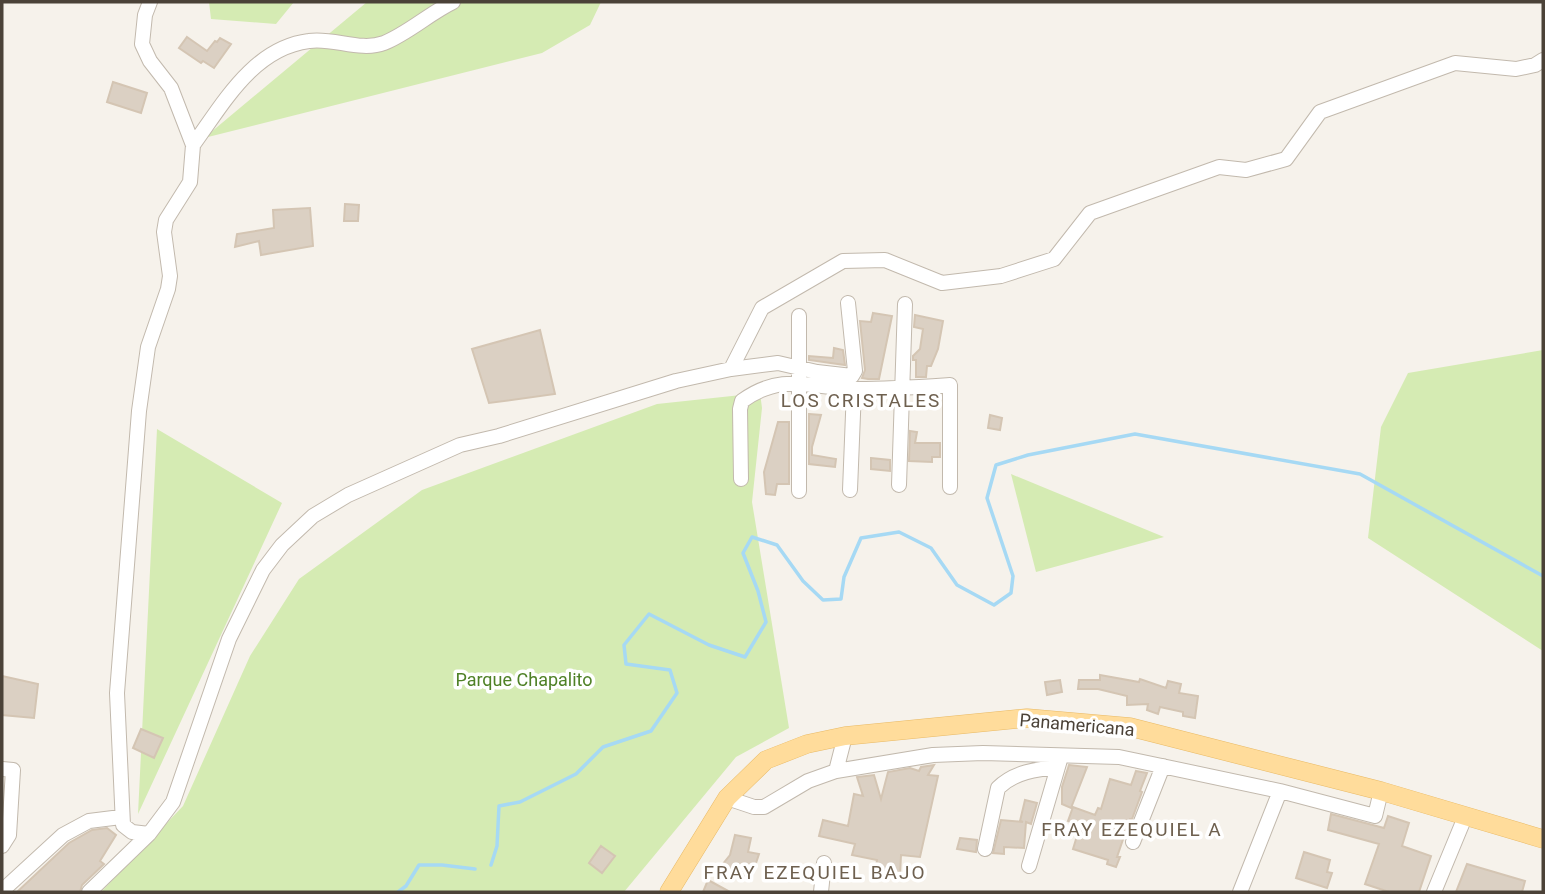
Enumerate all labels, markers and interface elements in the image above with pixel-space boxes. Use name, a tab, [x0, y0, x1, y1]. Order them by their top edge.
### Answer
district label: LOS CRISTALES	[781, 389, 941, 412]
park label: Parque Chapalito	[455, 669, 593, 690]
street label: Panamericana	[1019, 709, 1136, 740]
district label: FRAY EZEQUIEL A	[1041, 818, 1223, 841]
district label: FRAY EZEQUIEL BAJO	[704, 861, 926, 884]

